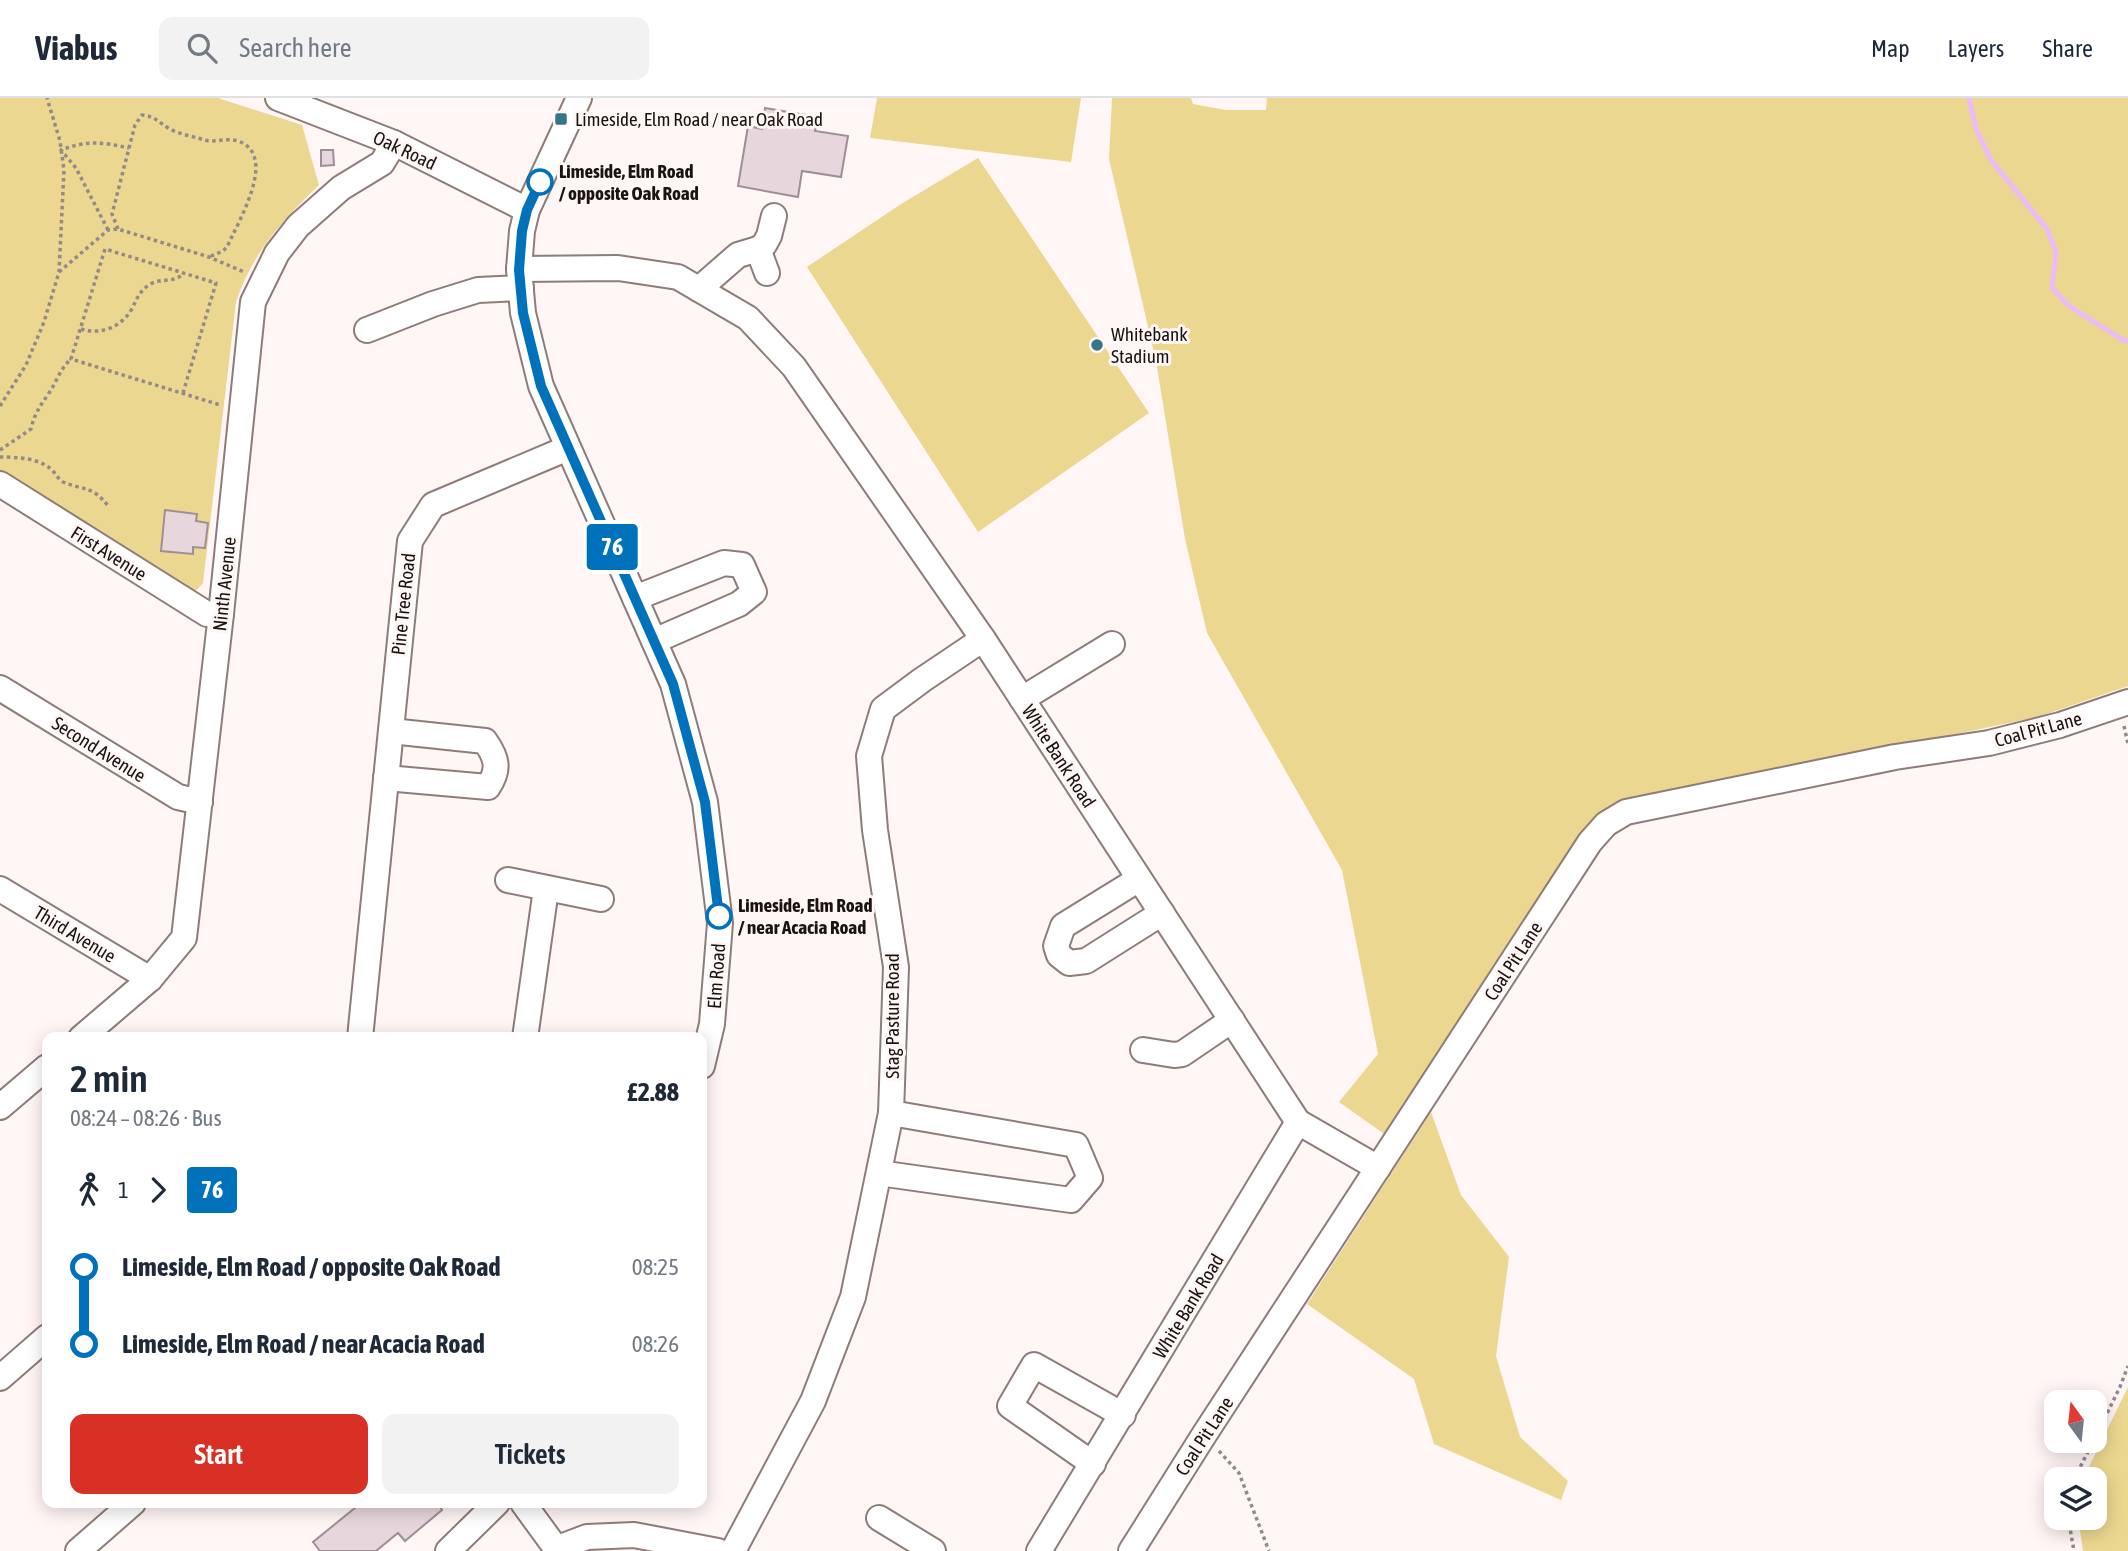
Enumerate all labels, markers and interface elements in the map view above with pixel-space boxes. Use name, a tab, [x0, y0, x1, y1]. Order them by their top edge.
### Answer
search box	[159, 17, 649, 80]
text: Viabus	[35, 29, 117, 67]
icon: search	[183, 29, 221, 67]
text: Search here	[239, 33, 352, 63]
text: Map	[1871, 35, 1910, 62]
text: Layers	[1948, 35, 2004, 62]
text: Share	[2042, 35, 2093, 62]
place label: Limeside, Elm Road / near Oak Road	[575, 108, 823, 130]
marker: Limeside, Elm Road / near Oak Road	[553, 111, 569, 127]
street label: Oak Road	[370, 126, 440, 174]
place label: Limeside, Elm Road / opposite Oak Road	[559, 160, 699, 204]
marker: Limeside, Elm Road / opposite Oak Road	[527, 169, 553, 195]
place label: Whitebank Stadium	[1111, 323, 1188, 367]
marker: Whitebank Stadium	[1089, 337, 1105, 353]
street label: First Avenue	[67, 521, 151, 585]
line badge: 76	[580, 524, 644, 570]
text: 76	[601, 533, 623, 560]
street label: Ninth Avenue	[208, 536, 240, 632]
street label: Pine Tree Road	[387, 552, 419, 656]
street label: White Bank Road	[1018, 700, 1100, 812]
street label: Coal Pit Lane	[1992, 707, 2084, 751]
street label: Second Avenue	[48, 712, 150, 786]
place label: Limeside, Elm Road / near Acacia Road	[738, 894, 872, 938]
street label: Third Avenue	[30, 901, 120, 967]
marker: Limeside, Elm Road / near Acacia Road	[706, 903, 732, 929]
street label: Coal Pit Lane	[1479, 918, 1547, 1004]
street label: Elm Road	[703, 942, 729, 1010]
street label: Stag Pasture Road	[881, 953, 903, 1079]
text: 2 min	[70, 1057, 148, 1100]
text: £2.88	[627, 1077, 679, 1107]
text: 08:24 – 08:26 · Bus	[70, 1105, 222, 1131]
icon: walk	[70, 1171, 108, 1209]
icon: forward	[139, 1171, 177, 1209]
text: 76	[201, 1176, 223, 1203]
text: 1	[118, 1177, 129, 1203]
street label: White Bank Road	[1148, 1250, 1228, 1362]
text: Limeside, Elm Road / opposite Oak Road	[122, 1252, 501, 1282]
text: 08:25	[632, 1254, 679, 1280]
text: Limeside, Elm Road / near Acacia Road	[122, 1329, 485, 1359]
text: 08:26	[632, 1331, 679, 1357]
north arrow	[2044, 1390, 2107, 1452]
map controls	[2044, 1390, 2107, 1530]
street label: Coal Pit Lane	[1170, 1393, 1238, 1479]
button: Start	[70, 1414, 368, 1494]
button: Tickets	[382, 1414, 679, 1494]
button: layers	[2044, 1467, 2107, 1530]

